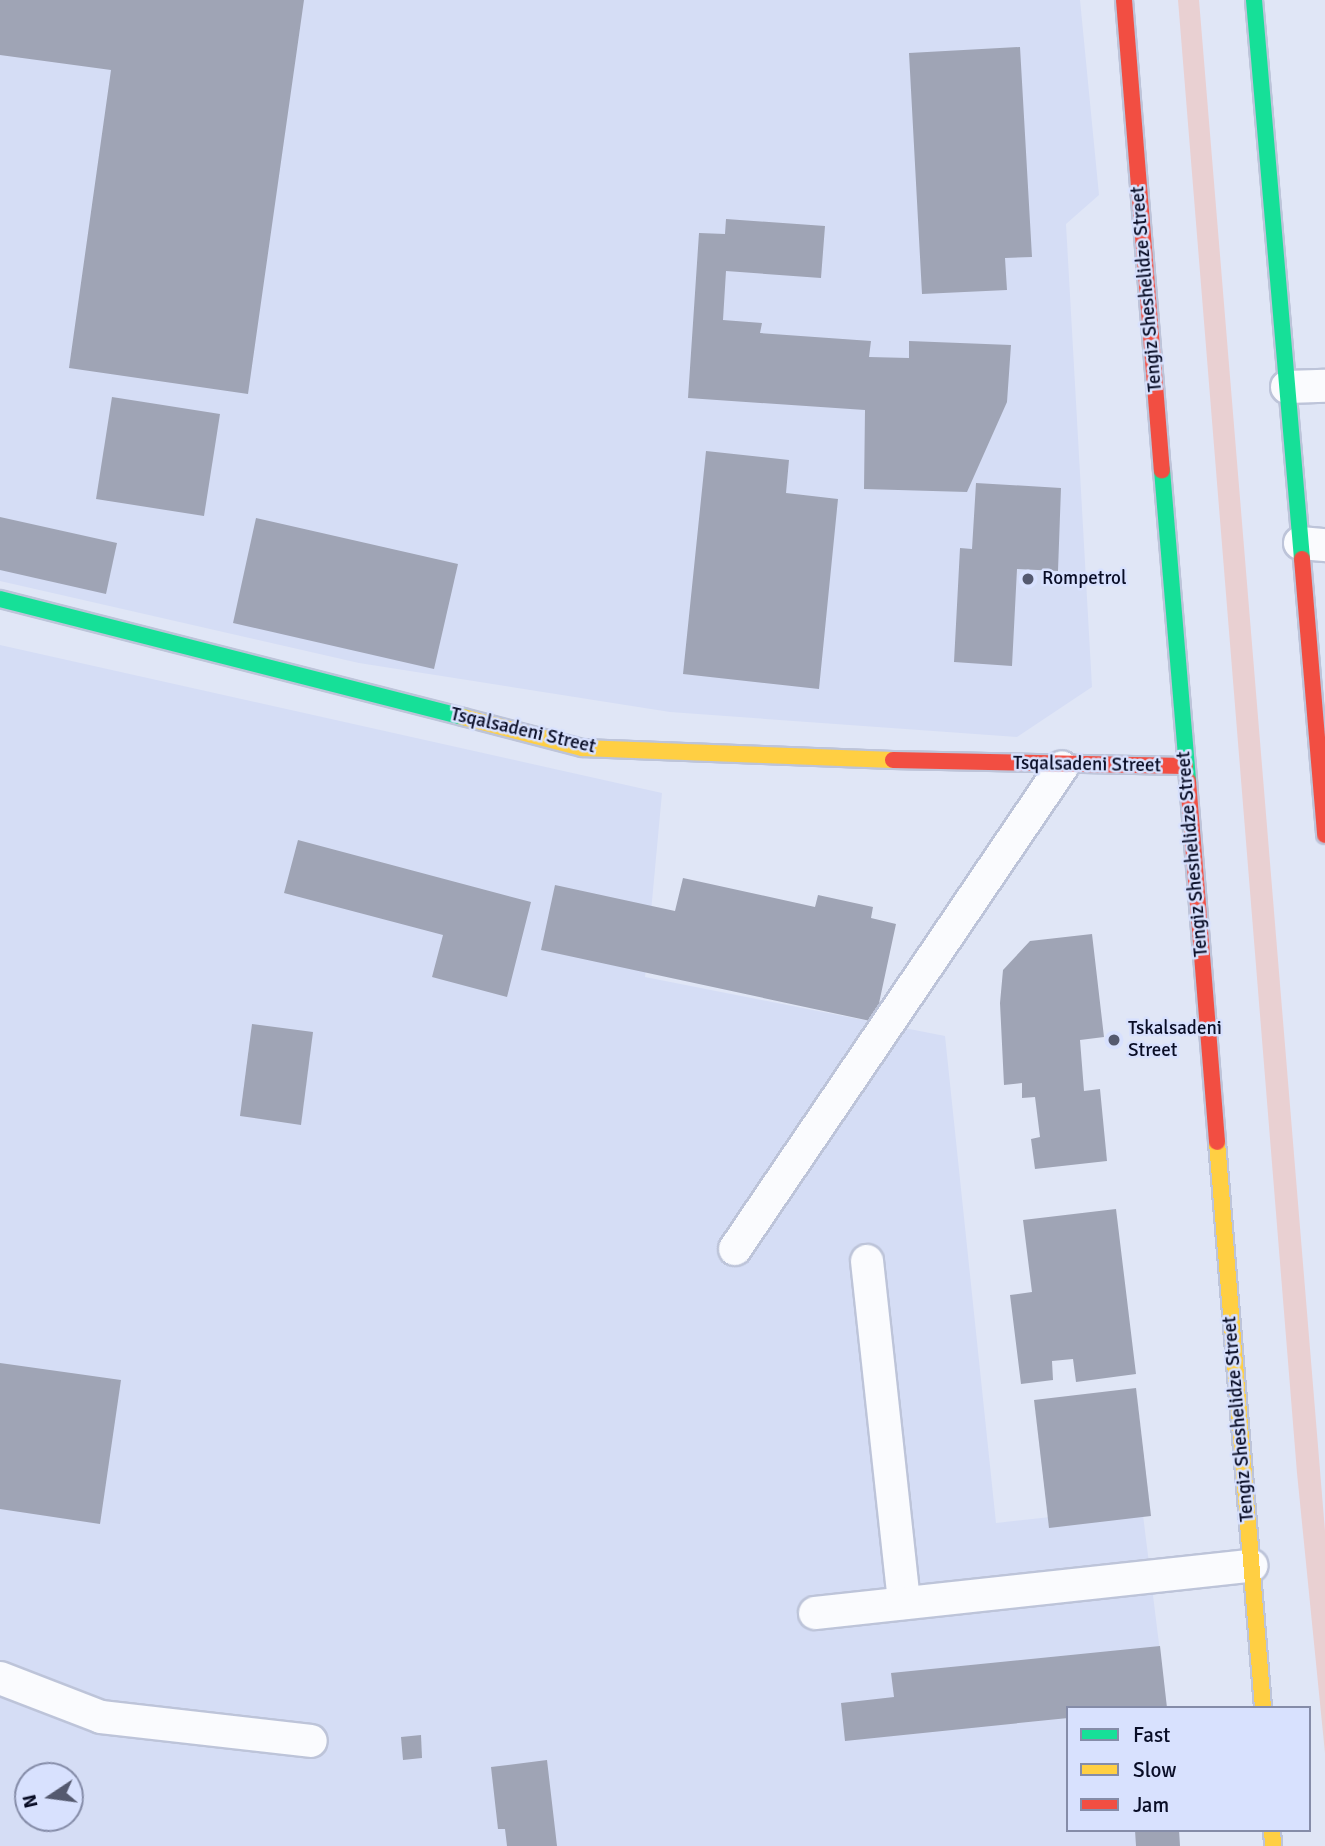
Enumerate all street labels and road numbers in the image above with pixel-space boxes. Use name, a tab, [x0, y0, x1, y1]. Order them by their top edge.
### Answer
street label: Tengiz Sheshelidze Street	[1127, 185, 1167, 393]
street label: Tsqalsadeni Street	[448, 703, 598, 759]
street label: Tengiz Sheshelidze Street	[1173, 750, 1213, 958]
street label: Tsqalsadeni Street	[1013, 752, 1161, 778]
street label: Tengiz Sheshelidze Street	[1219, 1315, 1259, 1523]

